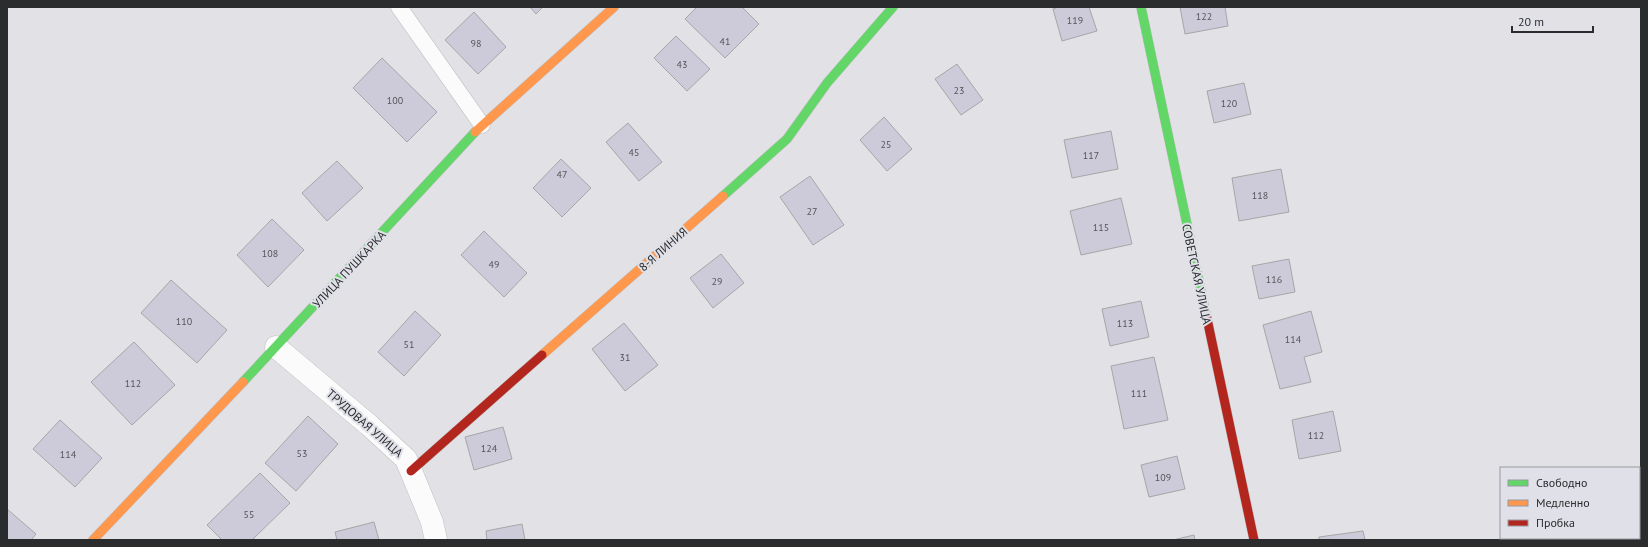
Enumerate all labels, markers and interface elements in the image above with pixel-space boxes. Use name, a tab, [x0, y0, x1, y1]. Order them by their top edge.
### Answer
scale bar	[1512, 8, 1593, 34]
house number: 122	[1196, 10, 1212, 23]
house number: 119	[1067, 14, 1083, 27]
text: 20 m	[1518, 14, 1544, 29]
house number: 41	[720, 35, 730, 48]
house number: 98	[471, 37, 481, 50]
house number: 43	[677, 58, 687, 71]
house number: 23	[954, 84, 964, 97]
house number: 100	[387, 94, 404, 107]
house number: 120	[1221, 97, 1238, 110]
house number: 25	[881, 138, 891, 151]
house number: 45	[629, 146, 639, 159]
house number: 117	[1083, 149, 1099, 162]
house number: 47	[557, 168, 567, 181]
house number: 118	[1252, 189, 1268, 202]
house number: 27	[807, 205, 817, 218]
house number: 115	[1093, 221, 1109, 234]
street label: СОВЕТСКАЯ УЛИЦА	[1179, 222, 1215, 326]
street label: 8-Я ЛИНИЯ	[636, 224, 690, 274]
street label: УЛИЦА ПУШКАРКА	[309, 227, 389, 311]
house number: 108	[262, 247, 278, 260]
house number: 49	[489, 258, 499, 271]
house number: 116	[1266, 273, 1282, 286]
house number: 29	[712, 275, 722, 288]
house number: 110	[176, 315, 193, 328]
house number: 113	[1117, 317, 1133, 330]
house number: 114	[1285, 333, 1302, 346]
house number: 51	[404, 338, 414, 351]
house number: 31	[620, 351, 630, 364]
house number: 112	[125, 377, 141, 390]
street label: ТРУДОВАЯ УЛИЦА	[324, 386, 406, 460]
house number: 111	[1131, 387, 1147, 400]
house number: 112	[1308, 429, 1324, 442]
house number: 124	[481, 442, 498, 455]
house number: 53	[297, 447, 307, 460]
house number: 114	[60, 448, 77, 461]
legend	[1500, 467, 1640, 539]
house number: 109	[1155, 471, 1171, 484]
text: Свободно	[1536, 475, 1587, 490]
text: Медленно	[1536, 495, 1590, 510]
house number: 55	[244, 508, 254, 521]
text: Пробка	[1536, 515, 1575, 530]

